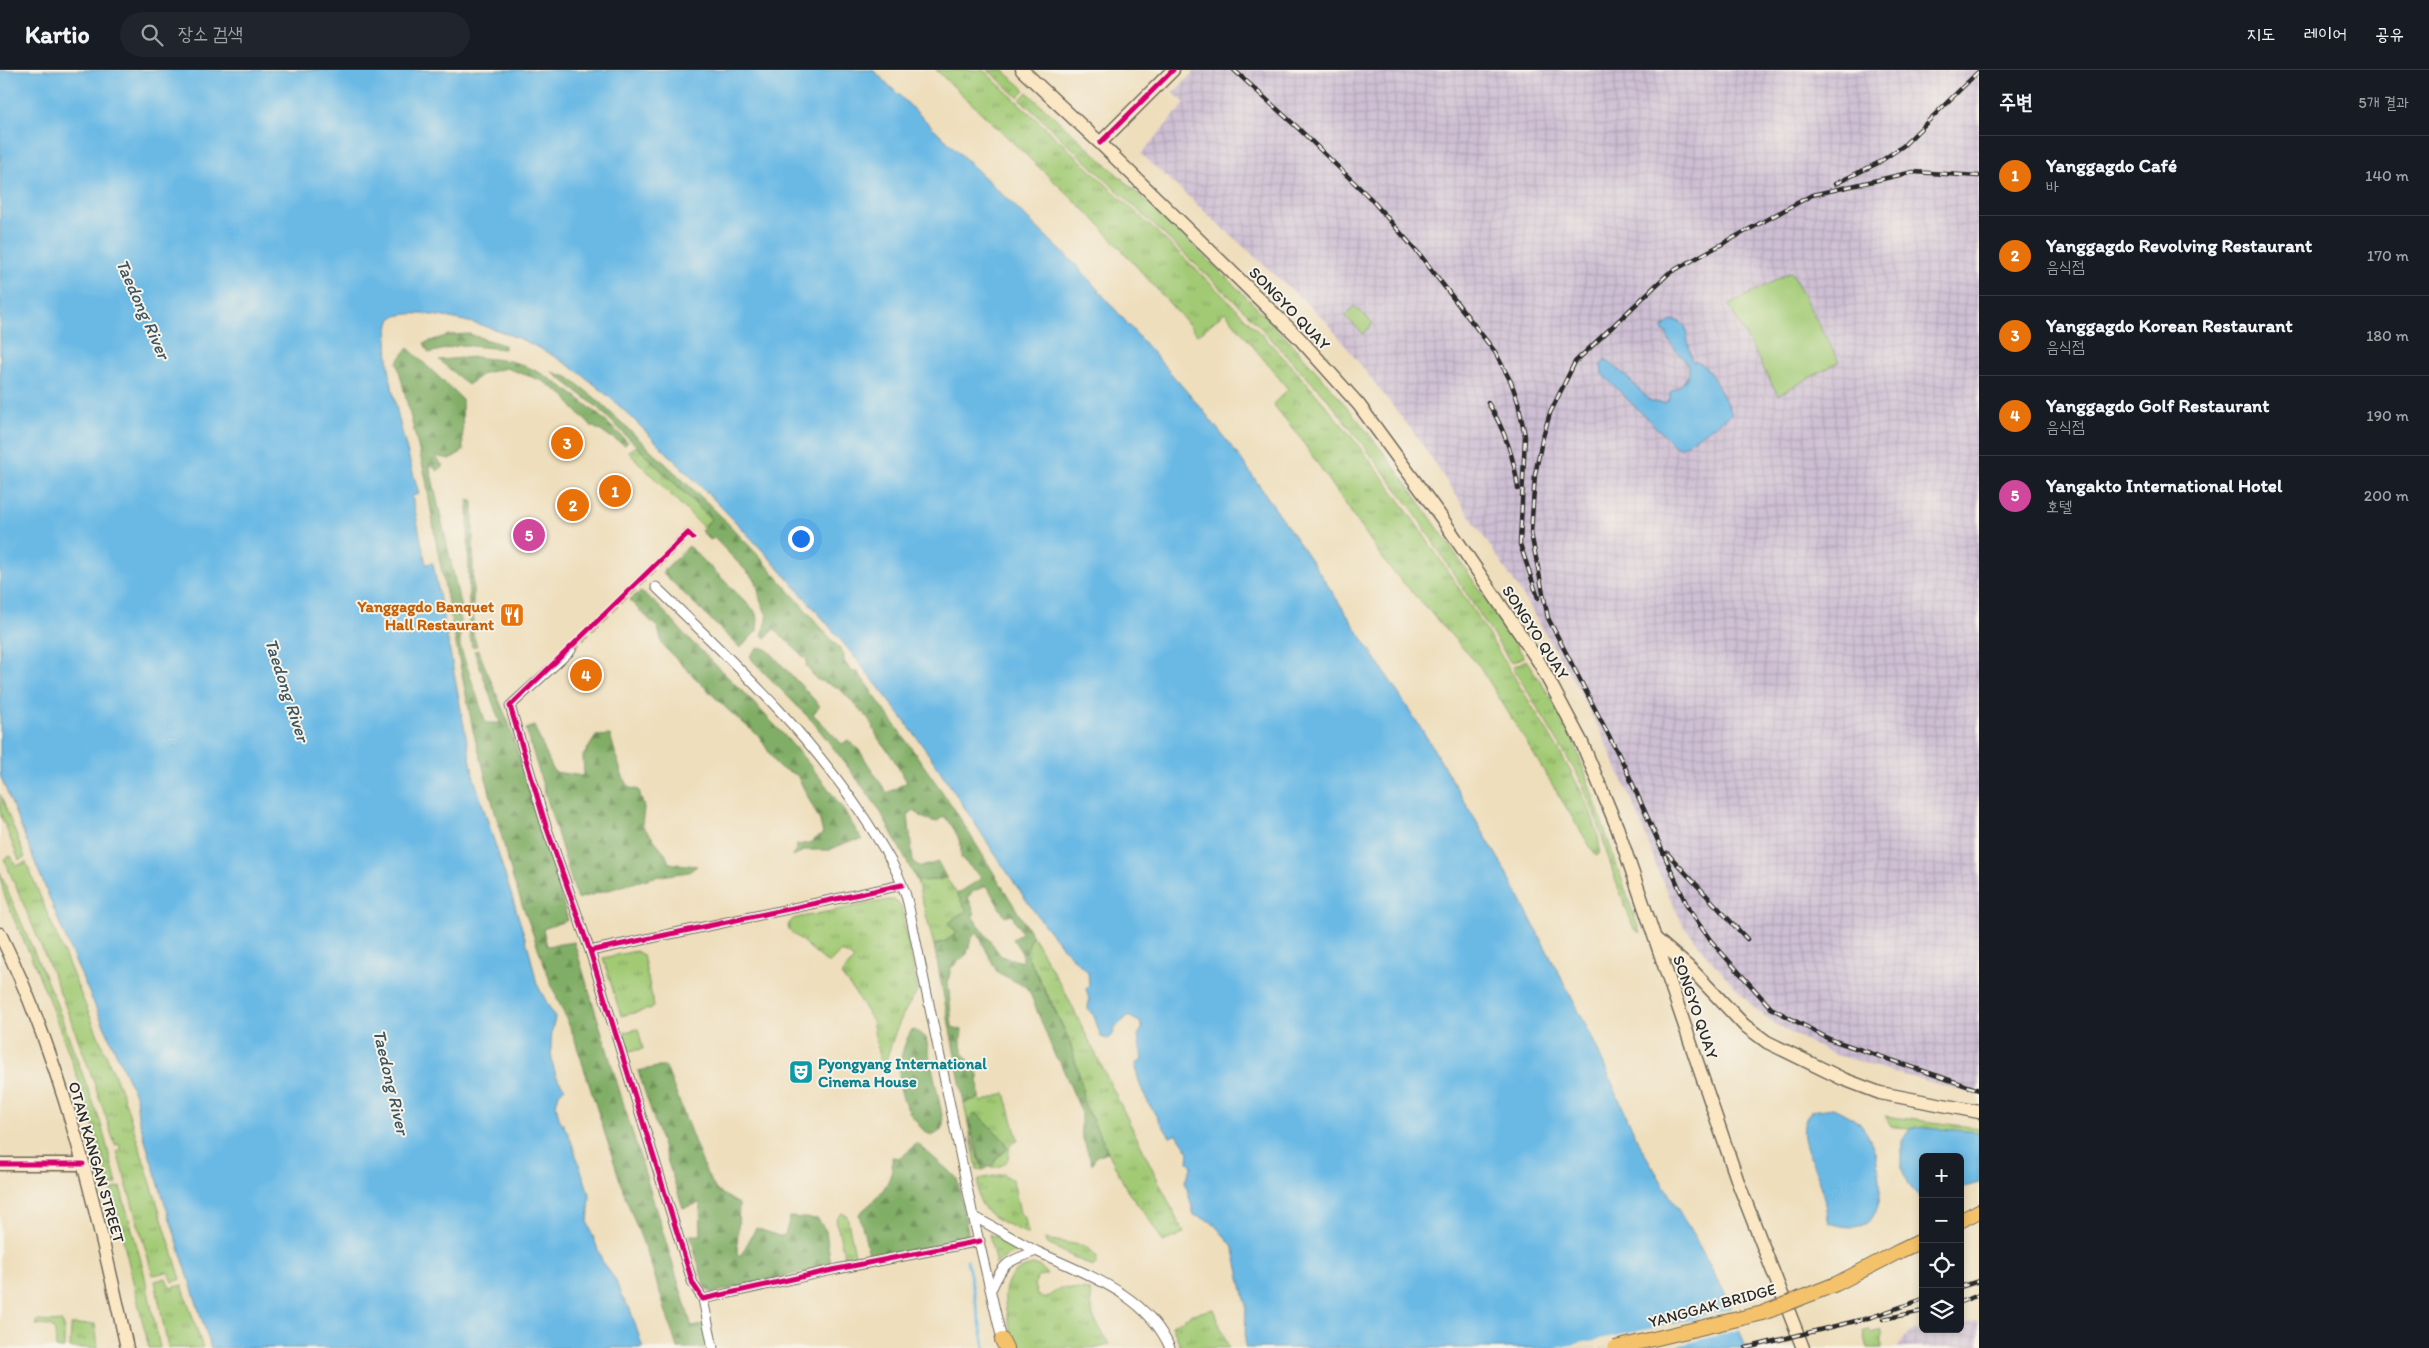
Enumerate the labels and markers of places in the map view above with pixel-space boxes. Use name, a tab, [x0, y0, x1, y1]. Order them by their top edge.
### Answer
pin: 3	[551, 424, 583, 462]
pin: 1	[599, 472, 631, 510]
pin: 2	[557, 486, 589, 524]
pin: 5	[513, 516, 545, 554]
place label: Yanggagdo Banquet Hall Restaurant	[357, 597, 494, 634]
restaurant icon: Yanggagdo Banquet Hall Restaurant	[499, 602, 525, 628]
pin: 4	[570, 656, 602, 694]
place label: Pyongyang International Cinema House	[818, 1054, 987, 1091]
theatre icon: Pyongyang International Cinema House	[788, 1059, 814, 1085]

